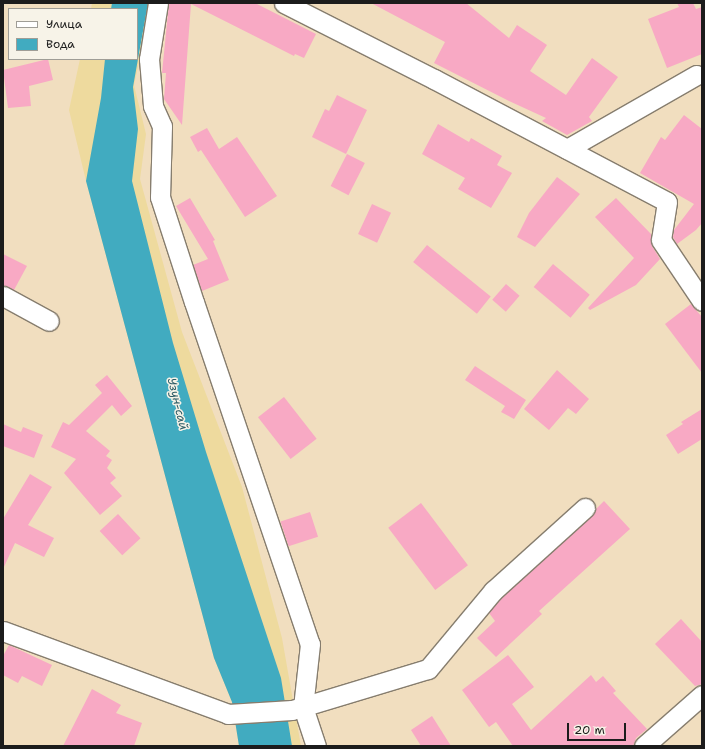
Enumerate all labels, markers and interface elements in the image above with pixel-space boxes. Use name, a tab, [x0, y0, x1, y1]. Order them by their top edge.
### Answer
legend	[8, 8, 138, 60]
text: Улица	[46, 16, 82, 32]
text: Вода	[46, 36, 75, 52]
water label: Узун-сай	[164, 376, 190, 432]
scale bar	[569, 715, 628, 741]
text: 20 m	[574, 722, 605, 738]

